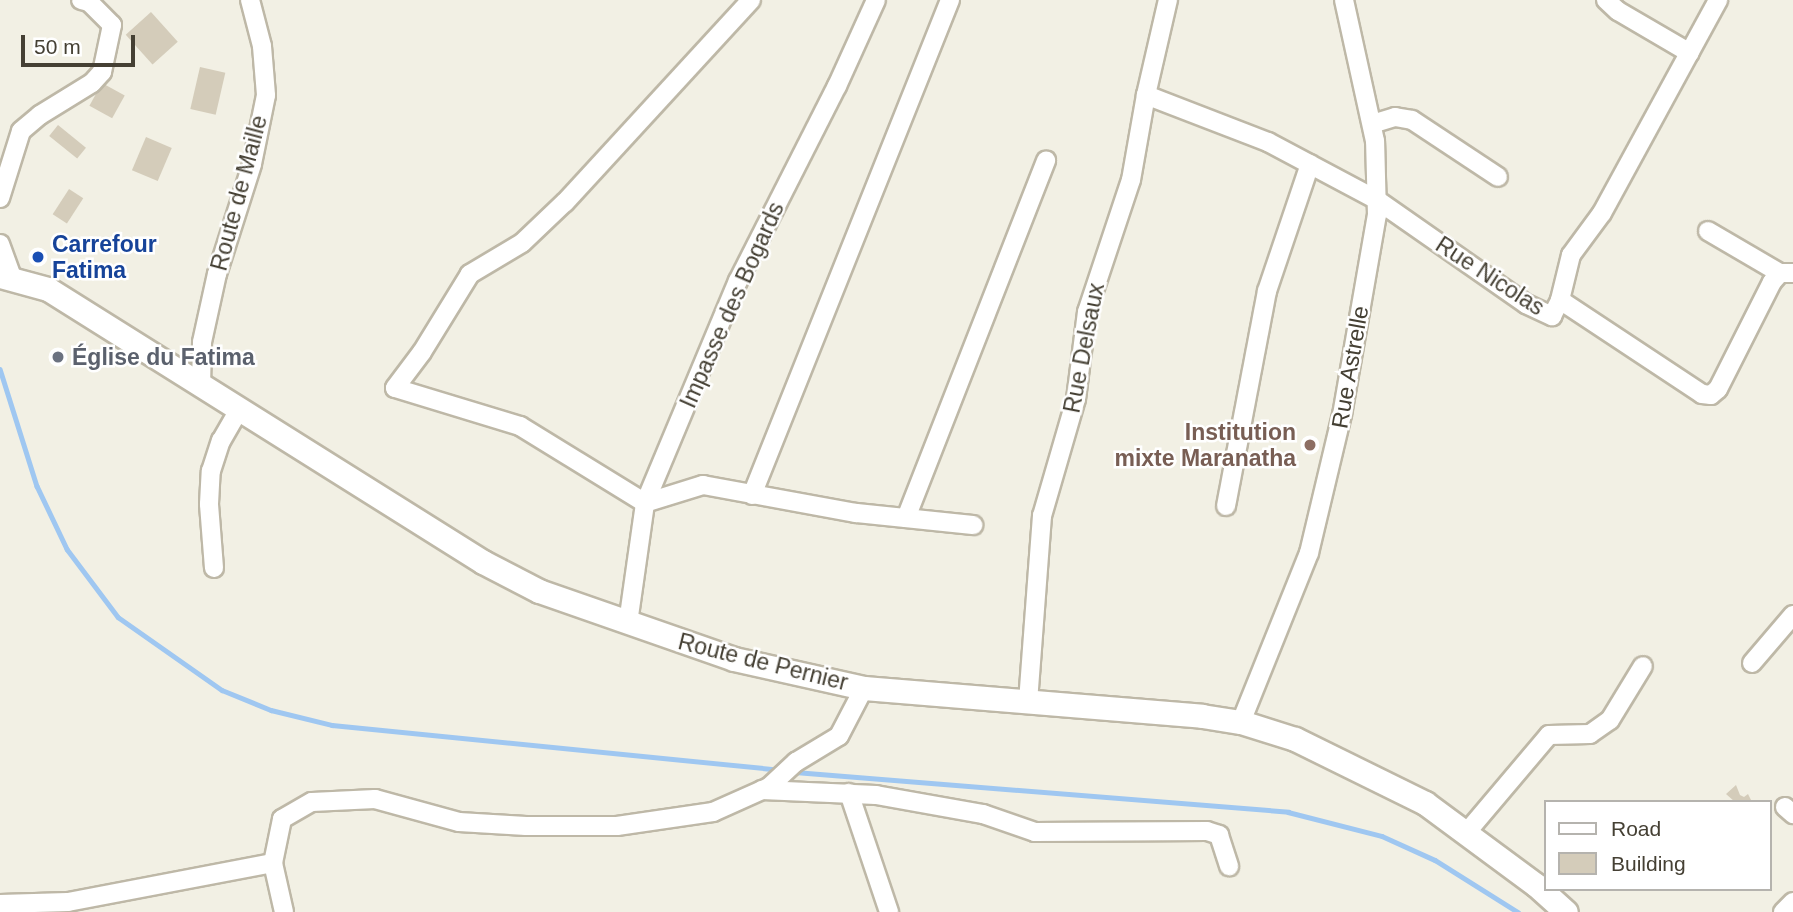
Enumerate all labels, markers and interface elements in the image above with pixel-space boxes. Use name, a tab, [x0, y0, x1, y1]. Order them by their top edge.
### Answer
scale bar	[24, 21, 138, 65]
text: 50 m	[34, 35, 81, 58]
street label: Route de Maille	[205, 112, 273, 274]
street label: Impasse des Bogards	[674, 198, 790, 412]
place label: Carrefour Fatima	[52, 230, 157, 284]
street label: Rue Nicolas	[1430, 231, 1550, 321]
marker: Carrefour Fatima	[30, 249, 46, 265]
street label: Rue Delsaux	[1058, 281, 1110, 415]
street label: Rue Astrelle	[1326, 303, 1374, 431]
place label: Église du Fatima	[72, 343, 255, 371]
marker: Église du Fatima	[50, 349, 66, 365]
place label: Institution mixte Maranatha	[1114, 418, 1296, 472]
marker: Institution mixte Maranatha	[1302, 437, 1318, 453]
street label: Route de Pernier	[675, 628, 851, 696]
legend	[1545, 800, 1772, 891]
text: Road	[1611, 817, 1661, 840]
text: Building	[1611, 852, 1686, 875]

